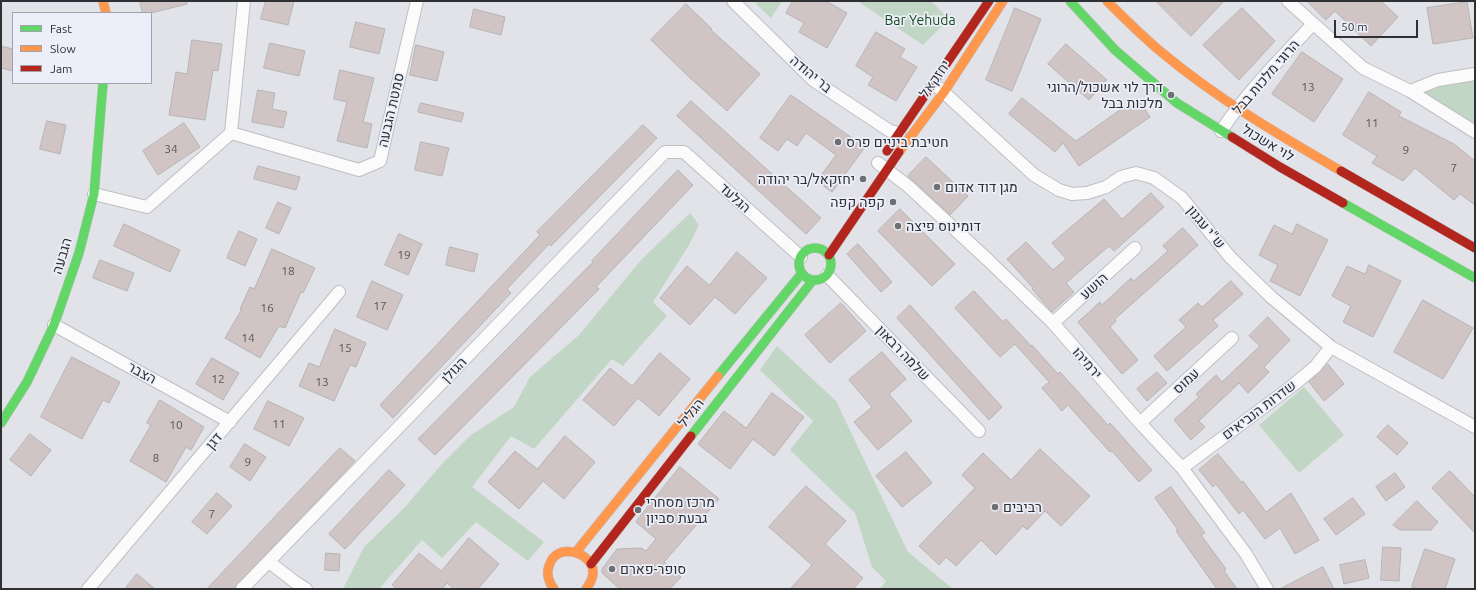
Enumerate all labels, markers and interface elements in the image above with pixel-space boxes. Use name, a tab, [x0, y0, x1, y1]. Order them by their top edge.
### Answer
legend	[12, 12, 152, 84]
park label: Bar Yehuda	[884, 12, 956, 28]
scale bar	[1336, 12, 1420, 38]
text: 50 m	[1341, 20, 1368, 33]
text: Fast	[50, 22, 72, 35]
street label: הרוגי מלכות בבל	[1229, 36, 1303, 118]
text: Slow	[50, 42, 76, 55]
street label: בר יהודה	[787, 52, 835, 96]
street label: יחזקאל	[916, 57, 954, 101]
text: Jam	[50, 62, 72, 75]
street label: סמטת הגבעה	[374, 71, 408, 149]
place label: דרך לוי אשכול/הרוגי מלכות בבל	[1047, 79, 1163, 112]
house number: 13	[1301, 80, 1315, 94]
marker: דרך לוי אשכול/הרוגי מלכות בבל	[1166, 90, 1176, 100]
house number: 11	[1365, 116, 1379, 130]
street label: לוי אשכול	[1239, 121, 1297, 165]
place label: חטיבת ביניים פרס	[846, 134, 948, 150]
marker: חטיבת ביניים פרס	[833, 137, 843, 147]
house number: 34	[164, 142, 178, 156]
house number: 9	[1403, 143, 1409, 157]
house number: 7	[1451, 161, 1457, 175]
place label: יחזקאל/בר יהודה	[758, 171, 855, 187]
marker: יחזקאל/בר יהודה	[858, 174, 868, 184]
place label: מגן דוד אדום	[945, 179, 1018, 195]
street label: הגלעד	[716, 180, 754, 216]
marker: מגן דוד אדום	[932, 182, 942, 192]
place label: קפה קפה	[830, 194, 885, 210]
marker: קפה קפה	[888, 197, 898, 207]
street label: ש"י עגנון	[1183, 202, 1229, 252]
place label: דומינוס פיצה	[906, 218, 981, 234]
marker: דומינוס פיצה	[893, 221, 903, 231]
street label: הגבעה	[49, 236, 75, 276]
house number: 19	[397, 248, 411, 262]
house number: 18	[281, 264, 295, 278]
street label: הושע	[1077, 269, 1111, 303]
house number: 17	[373, 299, 387, 313]
house number: 16	[260, 301, 274, 315]
street label: שלמה רבאון	[873, 322, 933, 384]
house number: 14	[241, 331, 255, 345]
house number: 15	[338, 341, 352, 355]
street label: ירמיהו	[1069, 344, 1105, 382]
street label: הגולן	[438, 354, 470, 386]
street label: הצבר	[125, 358, 159, 388]
street label: עמוס	[1169, 365, 1203, 397]
house number: 12	[211, 372, 225, 386]
house number: 13	[315, 375, 329, 389]
street label: שדרות הנביאים	[1219, 377, 1299, 443]
street label: הגליל	[674, 395, 708, 431]
house number: 11	[272, 417, 286, 431]
house number: 10	[169, 418, 183, 432]
street label: דגן	[202, 429, 226, 453]
house number: 8	[153, 451, 159, 465]
house number: 9	[245, 455, 251, 469]
place label: מרכז מסחרי גבעת סביון	[646, 494, 715, 526]
place label: רביבים	[1003, 499, 1042, 515]
marker: רביבים	[990, 502, 1000, 512]
marker: מרכז מסחרי גבעת סביון	[633, 505, 643, 515]
house number: 7	[209, 507, 215, 521]
place label: סופר-פארם	[620, 561, 686, 577]
marker: סופר-פארם	[607, 564, 617, 574]

